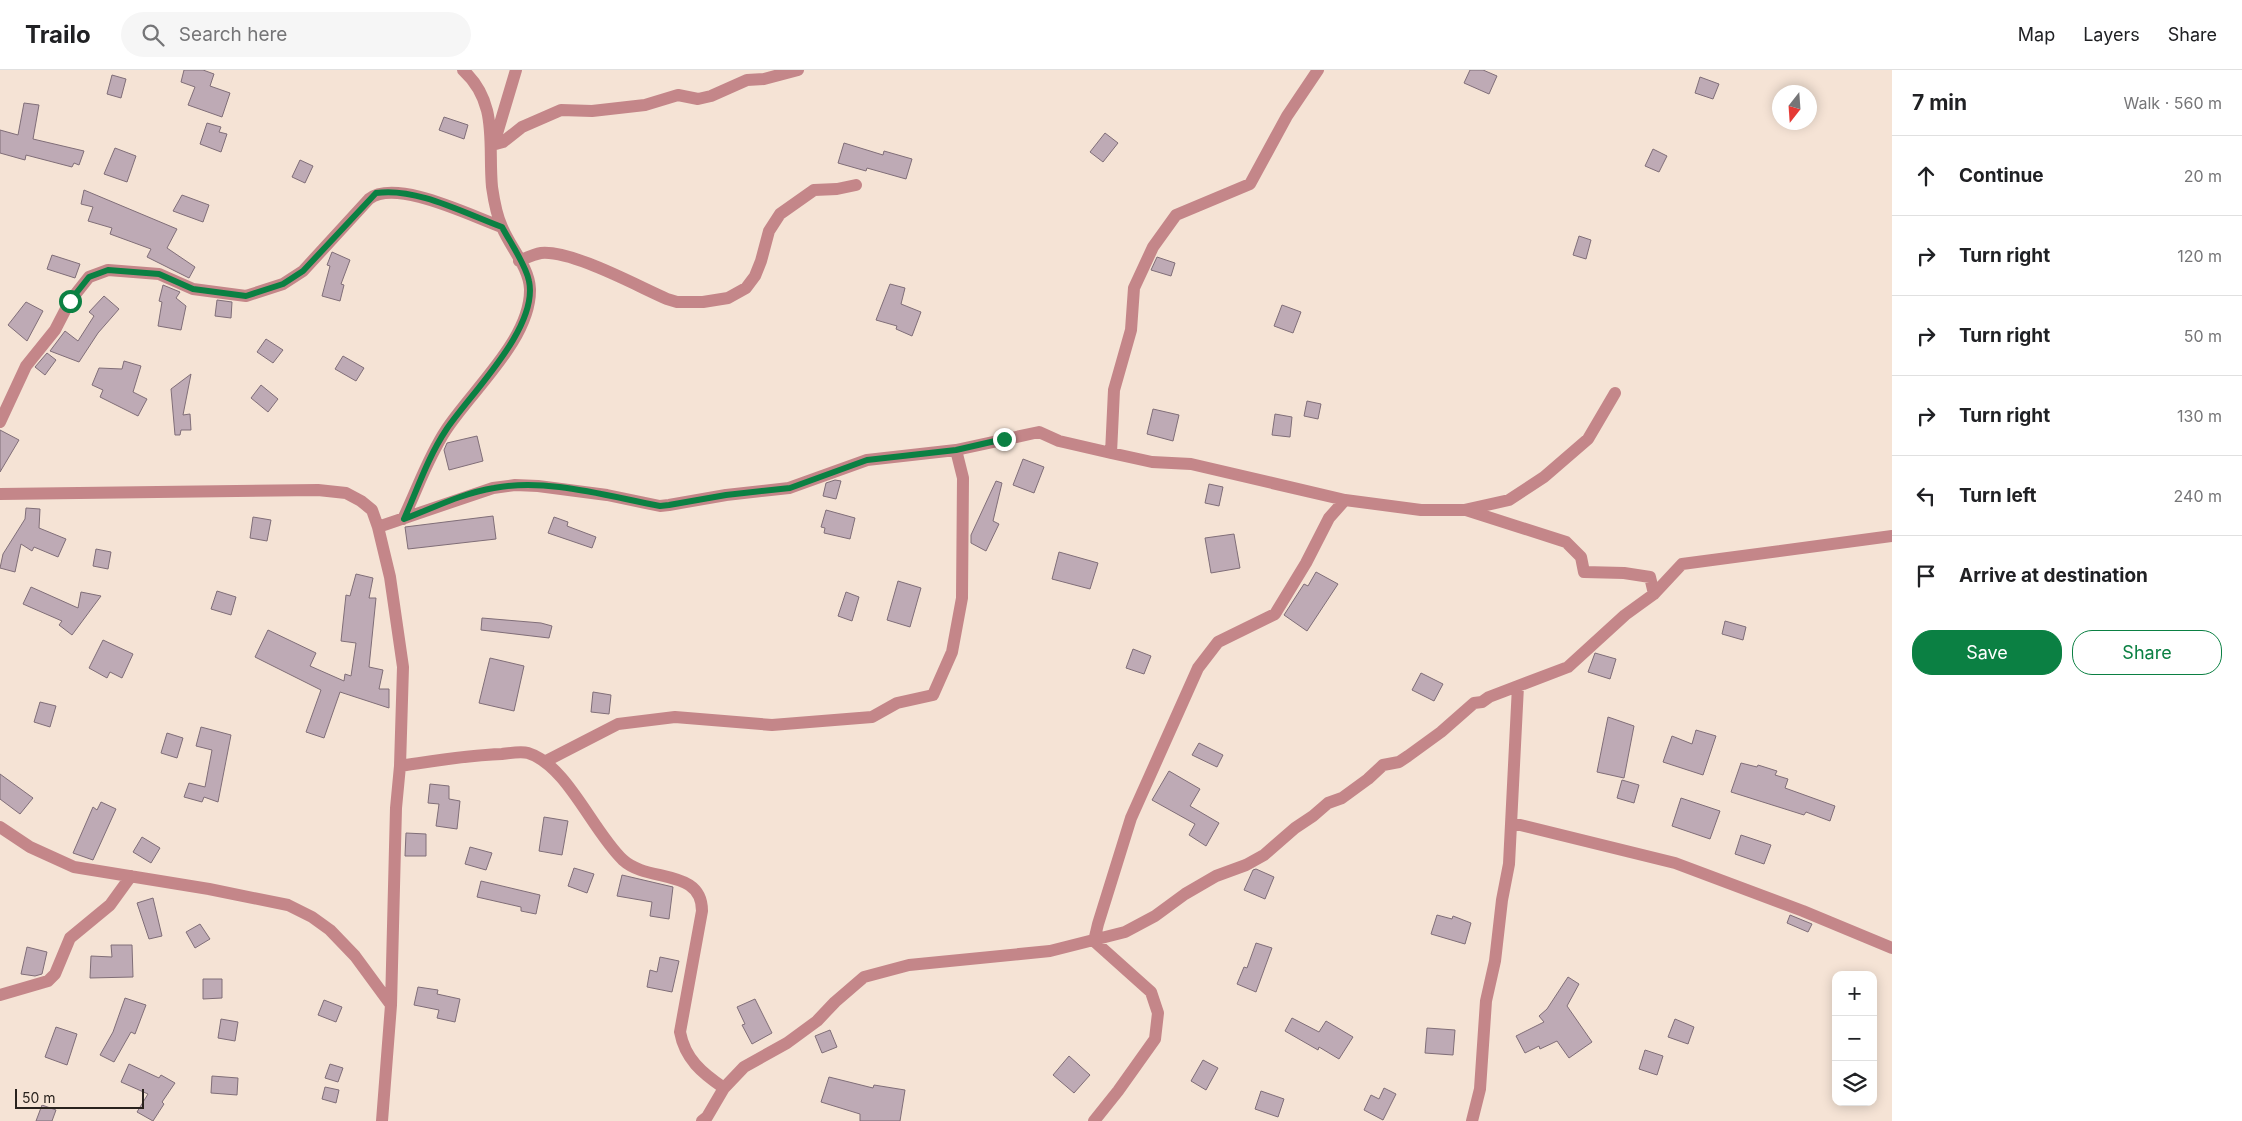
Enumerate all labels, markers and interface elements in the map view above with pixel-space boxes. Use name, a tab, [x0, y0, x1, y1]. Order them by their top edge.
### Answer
search box	[121, 12, 471, 57]
text: Trailo	[25, 20, 91, 49]
icon: search	[139, 21, 167, 49]
text: Search here	[179, 23, 287, 46]
text: Map	[2018, 24, 2055, 45]
text: Layers	[2083, 24, 2140, 45]
text: Share	[2168, 24, 2217, 45]
north arrow	[1772, 85, 1817, 130]
text: 7 min	[1912, 90, 1967, 115]
text: Walk · 560 m	[2124, 93, 2222, 113]
icon: ahead	[1912, 162, 1940, 190]
text: Continue	[1959, 164, 2044, 187]
text: 20 m	[2184, 166, 2222, 186]
icon: right	[1912, 242, 1940, 270]
text: Turn right	[1959, 244, 2050, 267]
text: 120 m	[2177, 246, 2222, 266]
route start	[59, 290, 82, 313]
icon: right	[1912, 322, 1940, 350]
text: Turn right	[1959, 324, 2050, 347]
text: 50 m	[2184, 326, 2222, 346]
icon: right	[1912, 402, 1940, 430]
text: Turn right	[1959, 404, 2050, 427]
text: 130 m	[2177, 406, 2222, 426]
route end	[993, 428, 1016, 451]
icon: left	[1912, 482, 1940, 510]
text: Turn left	[1959, 484, 2037, 507]
text: 240 m	[2174, 486, 2222, 506]
icon: arrive	[1912, 562, 1940, 590]
text: Arrive at destination	[1959, 564, 2148, 587]
button: Save	[1912, 630, 2062, 675]
button: Share	[2072, 630, 2222, 675]
map controls	[1832, 971, 1877, 1106]
button: +	[1832, 971, 1877, 1016]
button: −	[1832, 1016, 1877, 1061]
button: layers	[1832, 1061, 1877, 1106]
scale bar	[15, 1086, 144, 1109]
text: 50 m	[22, 1089, 56, 1106]

